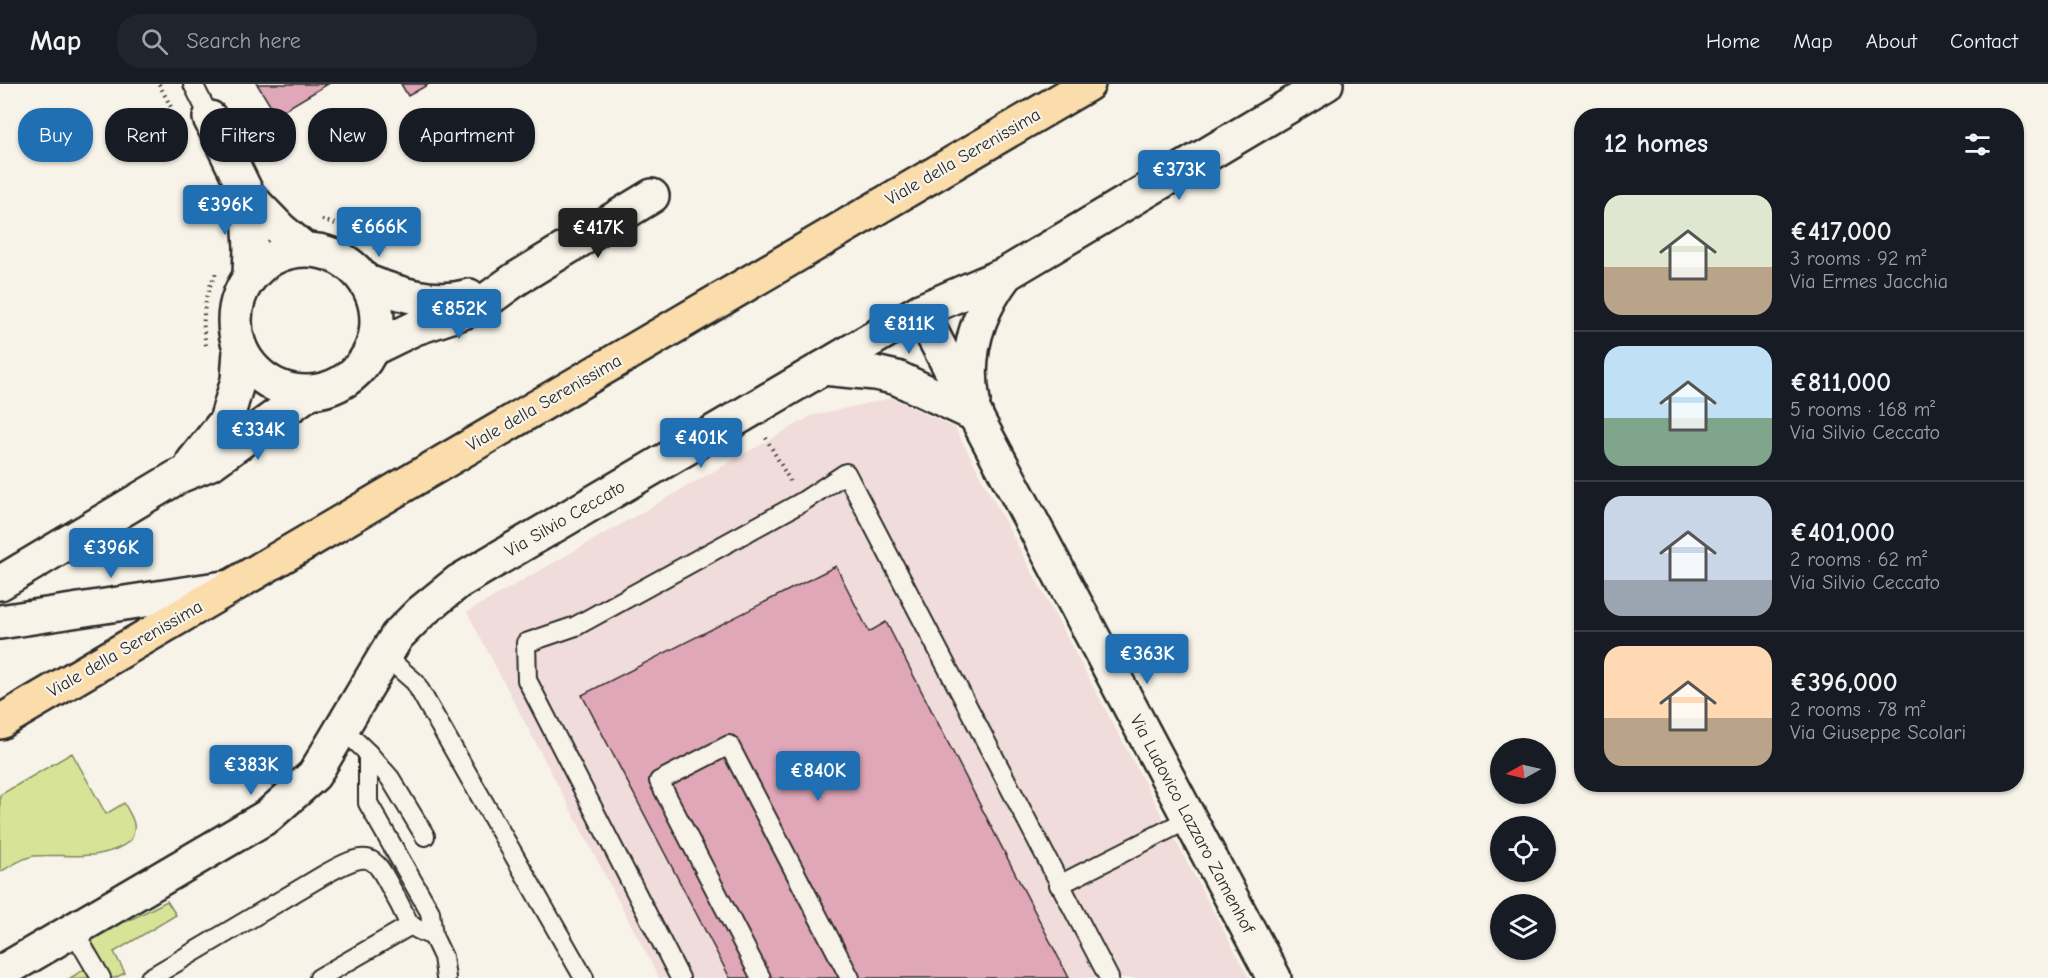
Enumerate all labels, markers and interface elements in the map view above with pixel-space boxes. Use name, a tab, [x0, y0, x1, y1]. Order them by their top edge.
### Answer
search box	[117, 14, 537, 68]
text: Map	[30, 25, 81, 57]
icon: search	[138, 25, 171, 58]
text: Search here	[186, 28, 301, 54]
text: Home	[1706, 29, 1760, 53]
text: Map	[1793, 29, 1833, 53]
text: About	[1866, 29, 1917, 53]
text: Contact	[1950, 29, 2018, 53]
street label: Viale della Serenissima	[882, 104, 1044, 210]
chip: Buy	[18, 108, 93, 162]
chip: Rent	[105, 108, 188, 162]
chip: Filters	[200, 108, 296, 162]
chip: New	[308, 108, 387, 162]
chip: Apartment	[399, 108, 535, 162]
icon: filters	[1961, 128, 1994, 161]
text: 12 homes	[1604, 129, 1708, 159]
pin: €373K	[1137, 150, 1221, 201]
text: €373K	[1152, 158, 1206, 181]
pin: €396K	[183, 185, 267, 236]
text: €396K	[197, 193, 253, 216]
pin: €666K	[337, 207, 421, 258]
pin: €417K	[556, 208, 640, 259]
text: €666K	[351, 215, 407, 238]
text: €417K	[572, 216, 624, 239]
text: €417,000	[1790, 217, 1892, 247]
icon: home	[1652, 219, 1724, 291]
text: 3 rooms · 92 m²	[1790, 247, 1927, 270]
text: Via Ermes Jacchia	[1790, 270, 1948, 293]
pin: €852K	[417, 289, 501, 340]
text: €852K	[431, 297, 487, 320]
pin: €811K	[867, 304, 951, 355]
text: €811K	[884, 312, 935, 335]
street label: Viale della Serenissima	[463, 350, 625, 456]
text: €811,000	[1790, 368, 1891, 398]
icon: home	[1652, 370, 1724, 442]
text: 5 rooms · 168 m²	[1790, 398, 1935, 421]
pin: €334K	[216, 410, 300, 461]
text: €334K	[231, 418, 285, 441]
pin: €401K	[659, 418, 743, 469]
text: Via Silvio Ceccato	[1790, 421, 1940, 444]
text: €401K	[674, 426, 728, 449]
street label: Via Silvio Ceccato	[501, 476, 629, 562]
text: €401,000	[1790, 518, 1895, 548]
icon: home	[1652, 520, 1724, 592]
pin: €396K	[69, 528, 153, 579]
text: €396K	[83, 536, 139, 559]
text: 2 rooms · 62 m²	[1790, 548, 1927, 571]
text: Via Silvio Ceccato	[1790, 571, 1940, 594]
street label: Viale della Serenissima	[44, 596, 206, 702]
pin: €363K	[1105, 634, 1189, 685]
text: €363K	[1119, 642, 1175, 665]
text: €396,000	[1790, 668, 1898, 698]
icon: home	[1652, 670, 1724, 742]
text: 2 rooms · 78 m²	[1790, 698, 1926, 721]
street label: Via Ludovico Lazzaro Zamenhof	[1125, 711, 1259, 938]
text: Via Giuseppe Scolari	[1790, 721, 1966, 744]
north arrow	[1490, 738, 1556, 804]
map controls	[1490, 738, 1556, 960]
pin: €383K	[209, 745, 293, 796]
pin: €840K	[776, 751, 860, 802]
text: €383K	[224, 753, 279, 776]
text: €840K	[790, 759, 846, 782]
button: locate	[1490, 816, 1556, 882]
button: layers	[1490, 894, 1556, 960]

